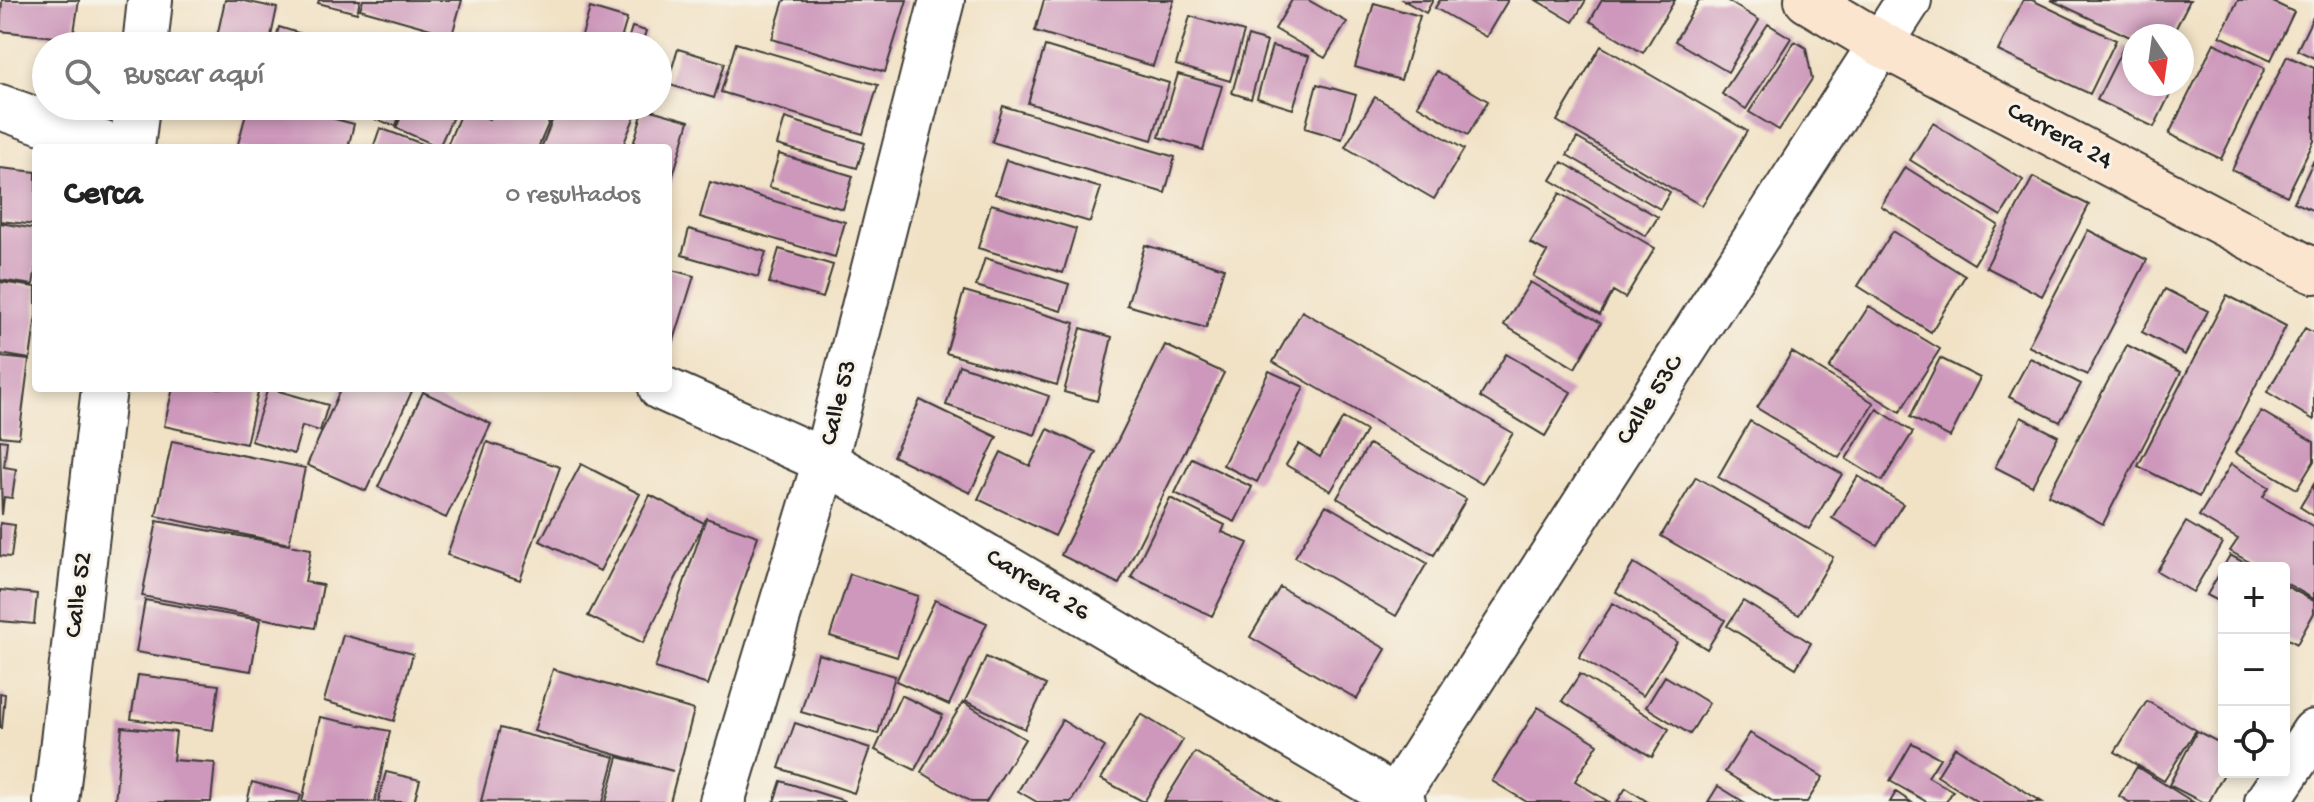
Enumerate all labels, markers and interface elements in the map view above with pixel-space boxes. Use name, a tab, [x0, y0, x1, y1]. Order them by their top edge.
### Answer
north arrow	[2122, 24, 2194, 96]
search box	[32, 32, 672, 120]
icon: search	[60, 54, 104, 98]
text: Buscar aquí	[124, 59, 264, 94]
street label: Carrera 24	[2001, 96, 2117, 178]
text: Cerca	[64, 176, 142, 216]
text: 0 resultados	[506, 181, 640, 212]
street label: Calle 53C	[1611, 349, 1692, 452]
street label: Calle 53	[814, 357, 866, 449]
street label: Carrera 26	[979, 543, 1095, 630]
street label: Calle 52	[59, 550, 101, 640]
map controls	[2218, 562, 2290, 778]
button: +	[2218, 562, 2290, 634]
button: −	[2218, 634, 2290, 706]
button: locate	[2218, 706, 2290, 778]

